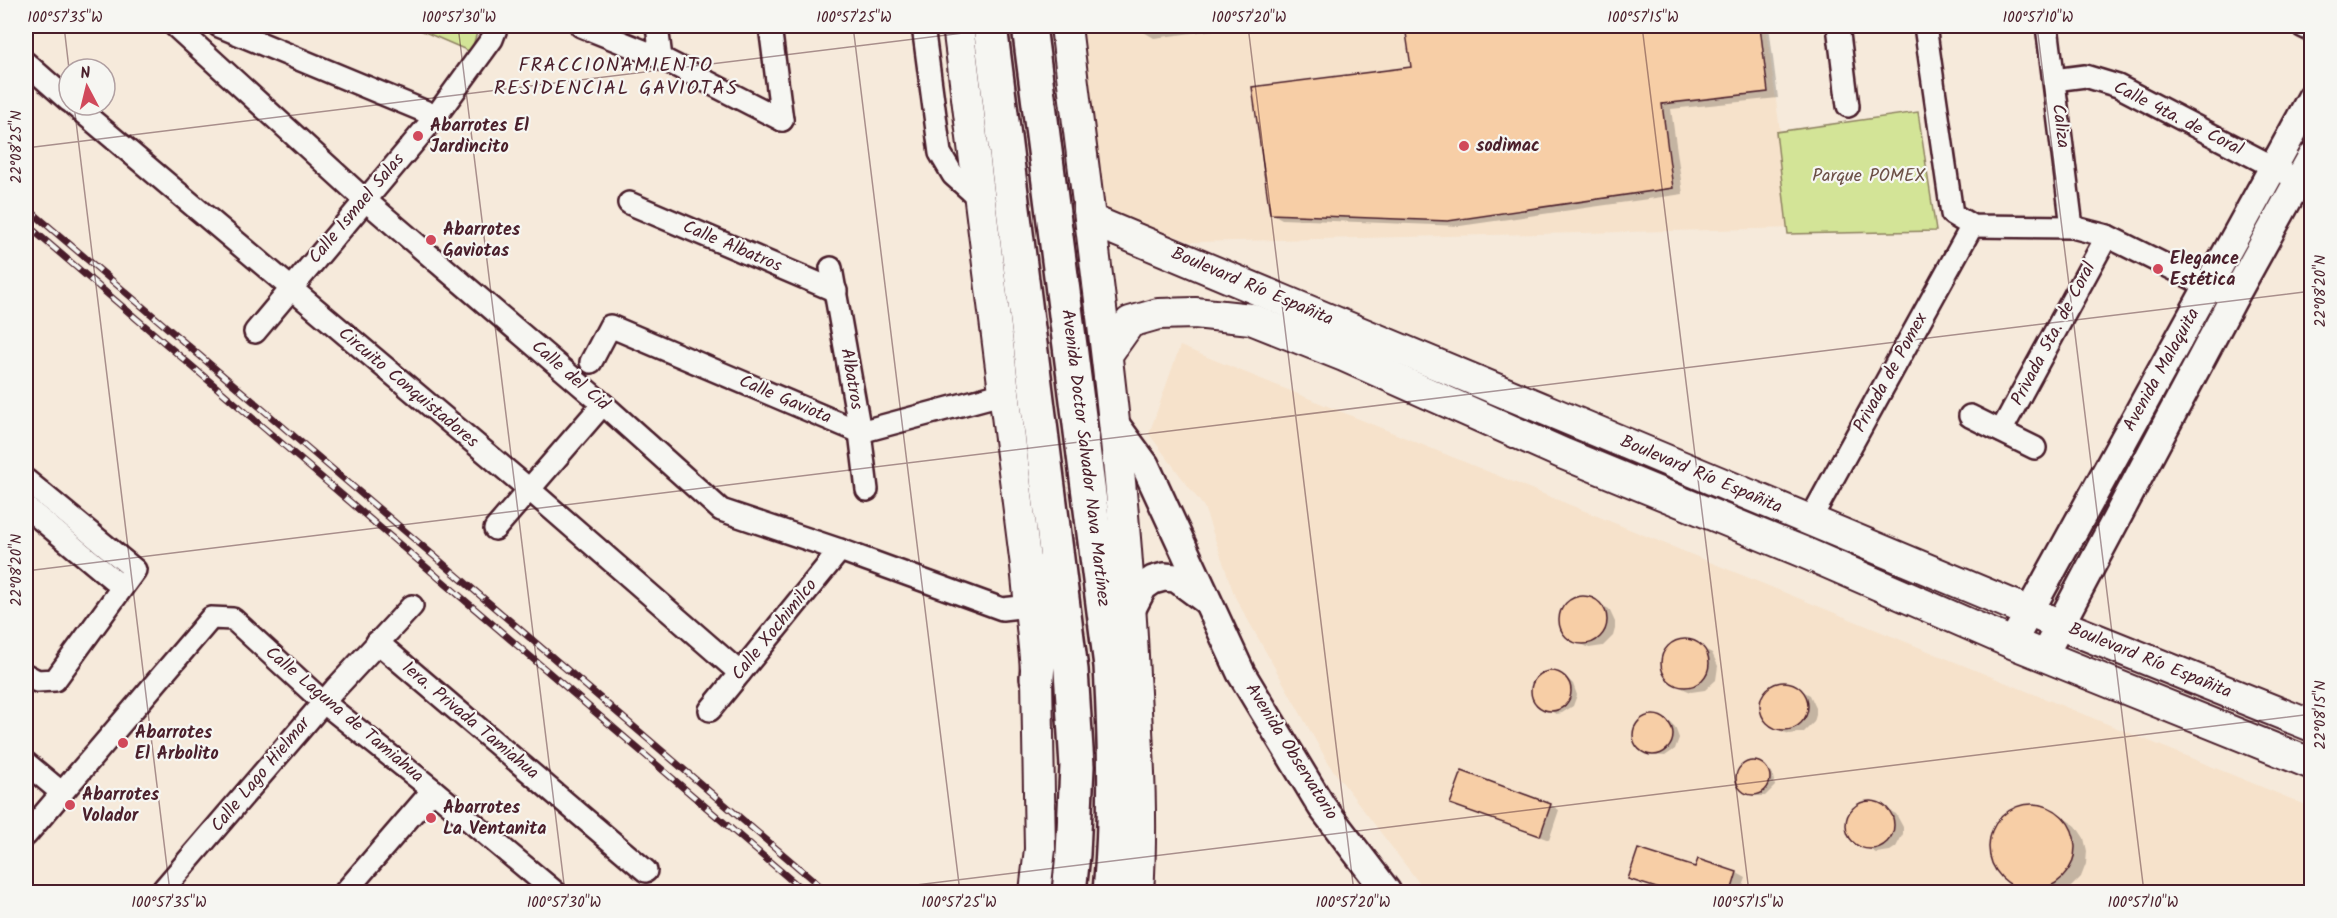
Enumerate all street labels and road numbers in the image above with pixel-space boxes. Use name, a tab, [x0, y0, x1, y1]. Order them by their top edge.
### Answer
street label: Calle 4ta. de Coral	[2108, 74, 2248, 164]
street label: Caliza	[2043, 102, 2077, 150]
street label: Calle Ismael Salas	[302, 147, 413, 271]
street label: Calle Albatros	[678, 213, 786, 281]
street label: Boulevard Río Españita	[1166, 240, 1338, 334]
street label: Privada 5ta. de Coral	[2004, 256, 2104, 411]
street label: Avenida Malaquita	[2116, 303, 2208, 437]
street label: Avenida Doctor Salvador Nava Martínez	[1052, 308, 1118, 608]
street label: Privada de Pomex	[1846, 308, 1936, 438]
street label: Circuito Conquistadores	[331, 320, 485, 456]
street label: Calle del Cid	[524, 334, 617, 419]
street label: Albatros	[831, 346, 871, 412]
street label: Calle Gaviota	[734, 367, 836, 433]
street label: Boulevard Río Españita	[1615, 428, 1787, 522]
street label: Calle Xochimilco	[725, 573, 825, 687]
street label: Boulevard Río Españita	[2064, 615, 2236, 707]
street label: Calle Laguna de Tamiahua	[258, 640, 430, 790]
street label: 1era. Privada Tamiahua	[395, 655, 545, 787]
street label: Avenida Observatorio	[1237, 678, 1345, 826]
street label: Calle Lago Hielmar	[204, 710, 319, 839]

